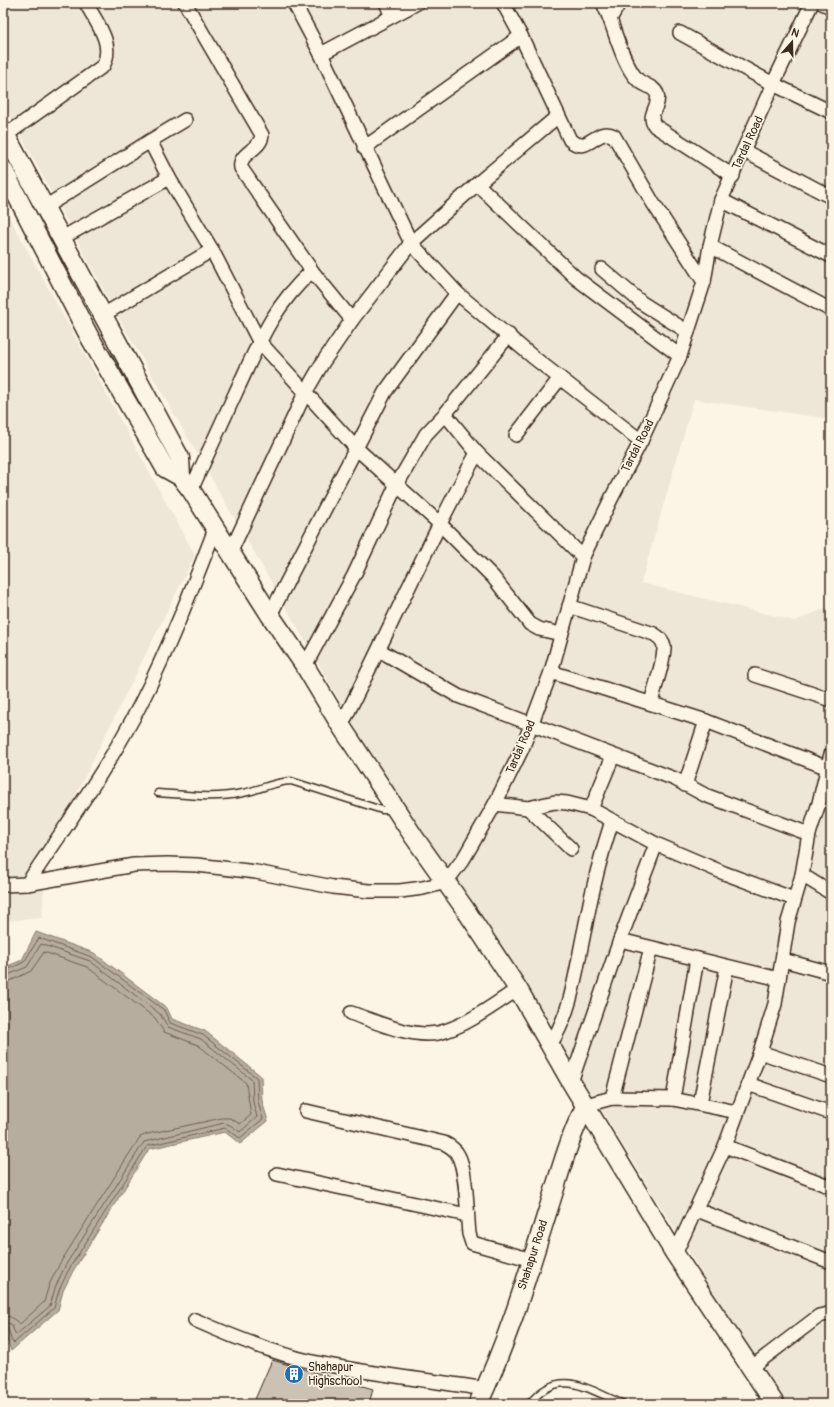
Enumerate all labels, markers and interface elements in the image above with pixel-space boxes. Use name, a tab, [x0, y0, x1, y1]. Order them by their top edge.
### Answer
north arrow	[772, 22, 812, 62]
text: N	[790, 26, 801, 41]
street label: Tardal Road	[729, 114, 767, 172]
street label: Tardal Road	[618, 417, 658, 475]
street label: Tardal Road	[503, 718, 539, 776]
street label: Shahapur Road	[515, 1218, 551, 1292]
place label: Shahapur Highschool	[308, 1360, 362, 1389]
building icon: Shahapur Highschool	[283, 1363, 305, 1385]

